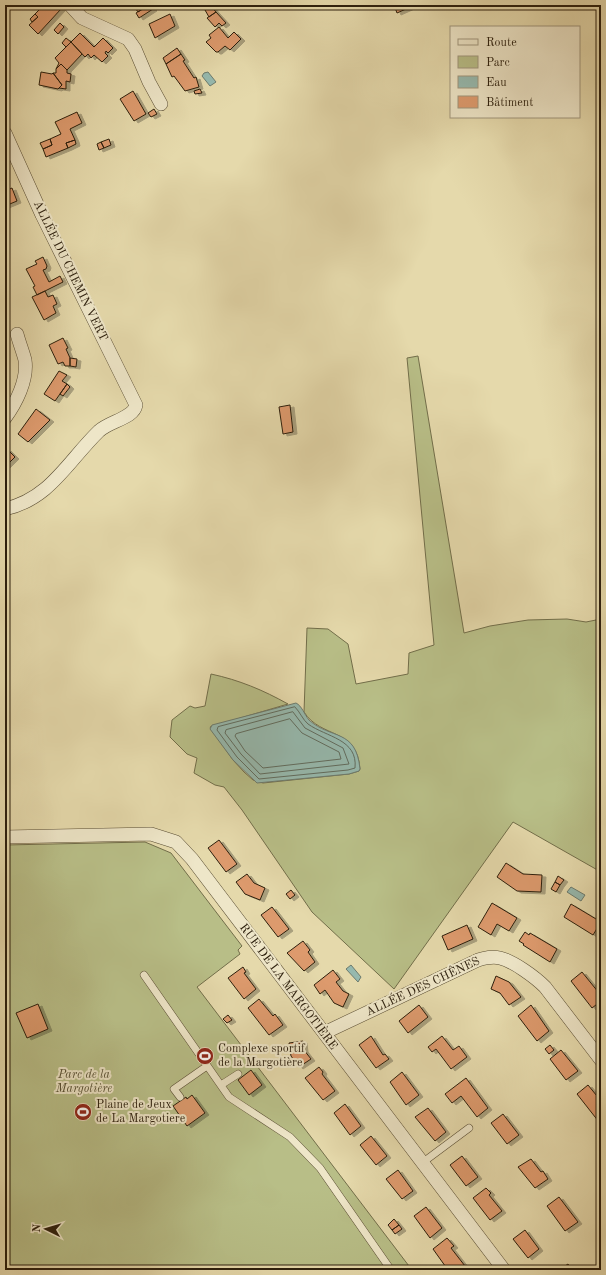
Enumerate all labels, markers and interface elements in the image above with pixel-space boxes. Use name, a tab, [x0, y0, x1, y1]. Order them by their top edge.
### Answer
legend	[450, 26, 580, 118]
text: Route	[486, 37, 517, 49]
text: Parc	[486, 57, 510, 69]
text: Eau	[486, 77, 507, 89]
text: Bâtiment	[486, 97, 533, 109]
street label: ALLÉE DU CHEMIN VERT	[31, 198, 112, 343]
street label: RUE DE LA MARGOTIÈRE	[237, 920, 342, 1052]
street label: ALLÉE DES CHÊNES	[363, 953, 482, 1019]
place label: Complexe sportif de la Margotière	[218, 1043, 306, 1069]
sports icon: Complexe sportif de la Margotière	[195, 1046, 215, 1066]
park label: Parc de la Margotière	[55, 1069, 112, 1095]
place label: Plaine de Jeux de La Margotiere	[96, 1099, 186, 1125]
sports icon: Plaine de Jeux de La Margotiere	[73, 1102, 93, 1122]
north arrow	[26, 1209, 66, 1249]
text: N	[32, 1223, 43, 1233]

